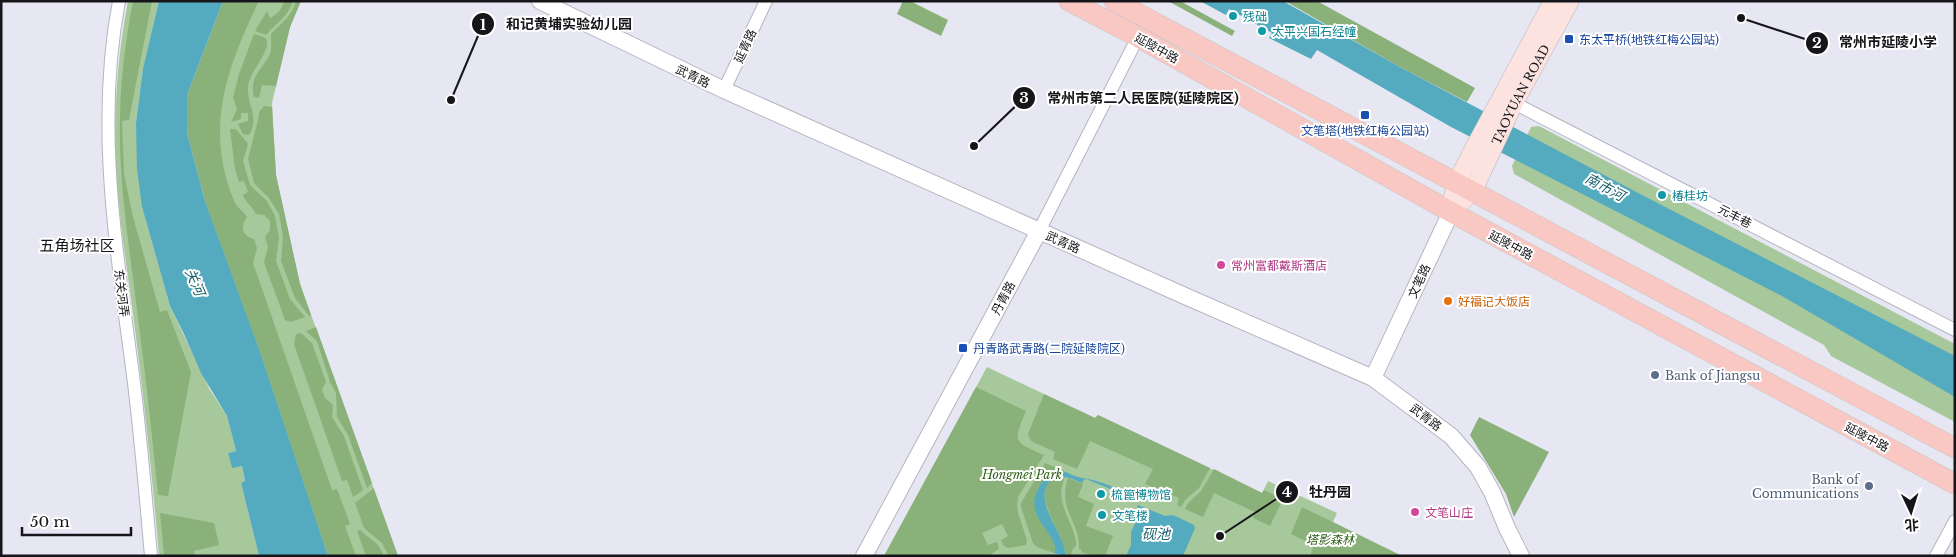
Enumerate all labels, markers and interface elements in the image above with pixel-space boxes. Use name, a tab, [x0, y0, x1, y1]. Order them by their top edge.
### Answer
place label: 残础	[1243, 9, 1267, 24]
callout: 和记黄埔实验幼儿园	[471, 10, 642, 39]
marker: 残础	[1227, 10, 1239, 22]
text: 1	[480, 15, 487, 34]
text: 和记黄埔实验幼儿园	[506, 15, 632, 33]
place label: 太平兴国石经幢	[1272, 24, 1356, 39]
marker: 太平兴国石经幢	[1256, 25, 1268, 37]
street label: 延青路	[731, 27, 759, 65]
callout: 常州市延陵小学	[1804, 28, 1947, 57]
street label: 延陵中路	[1132, 30, 1182, 66]
place label: 东太平桥(地铁红梅公园站)	[1579, 32, 1719, 47]
marker: 东太平桥(地铁红梅公园站)	[1563, 33, 1575, 45]
text: 2	[1812, 33, 1822, 52]
text: 常州市延陵小学	[1839, 33, 1937, 51]
street label: TAOYUAN ROAD	[1488, 42, 1552, 147]
street label: 武青路	[674, 61, 712, 91]
callout: 常州市第二人民医院(延陵院区)	[1012, 84, 1248, 113]
text: 3	[1019, 88, 1029, 107]
text: 常州市第二人民医院(延陵院区)	[1047, 89, 1239, 107]
marker: 文笔塔(地铁红梅公园站)	[1359, 109, 1371, 121]
place label: 文笔塔(地铁红梅公园站)	[1301, 123, 1429, 138]
water label: 南市河	[1582, 169, 1630, 206]
place label: 椿桂坊	[1672, 188, 1708, 203]
marker: 椿桂坊	[1656, 189, 1668, 201]
street label: 元丰巷	[1716, 201, 1754, 231]
street label: 延陵中路	[1486, 227, 1536, 263]
street label: 武青路	[1043, 228, 1083, 256]
district label: 五角场社区	[39, 236, 115, 255]
place label: 常州富都戴斯酒店	[1231, 258, 1327, 273]
marker: 常州富都戴斯酒店	[1215, 259, 1227, 271]
street label: 文笔路	[1405, 262, 1433, 300]
water label: 关河	[181, 266, 210, 301]
street label: 东关河弄	[112, 268, 132, 318]
street label: 丹青路	[988, 279, 1018, 317]
place label: 好福记大饭店	[1458, 294, 1530, 309]
marker: 好福记大饭店	[1442, 295, 1454, 307]
place label: 丹青路武青路(二院延陵院区)	[973, 341, 1125, 356]
marker: 丹青路武青路(二院延陵院区)	[957, 342, 969, 354]
place label: Bank of Jiangsu	[1665, 368, 1760, 383]
marker: Bank of Jiangsu	[1649, 369, 1661, 381]
street label: 武青路	[1407, 400, 1445, 434]
street label: 延陵中路	[1842, 419, 1892, 455]
park label: Hongmei Park	[981, 467, 1062, 482]
place label: Bank of Communications	[1752, 472, 1861, 501]
callout: 牡丹园	[1274, 477, 1361, 506]
marker: Bank of Communications	[1863, 480, 1875, 492]
text: 4	[1282, 482, 1292, 501]
text: 牡丹园	[1309, 483, 1351, 501]
place label: 梳篦博物馆	[1111, 487, 1171, 502]
north arrow	[1886, 487, 1936, 537]
marker: 梳篦博物馆	[1095, 488, 1107, 500]
scale bar	[22, 504, 131, 536]
place label: 文笔山庄	[1425, 505, 1473, 520]
marker: 文笔山庄	[1409, 506, 1421, 518]
place label: 文笔楼	[1112, 508, 1148, 523]
marker: 文笔楼	[1096, 509, 1108, 521]
text: 50 m	[30, 512, 70, 531]
text: 北	[1904, 516, 1920, 534]
water label: 砚池	[1142, 525, 1172, 543]
park label: 塔影森林	[1306, 532, 1356, 547]

